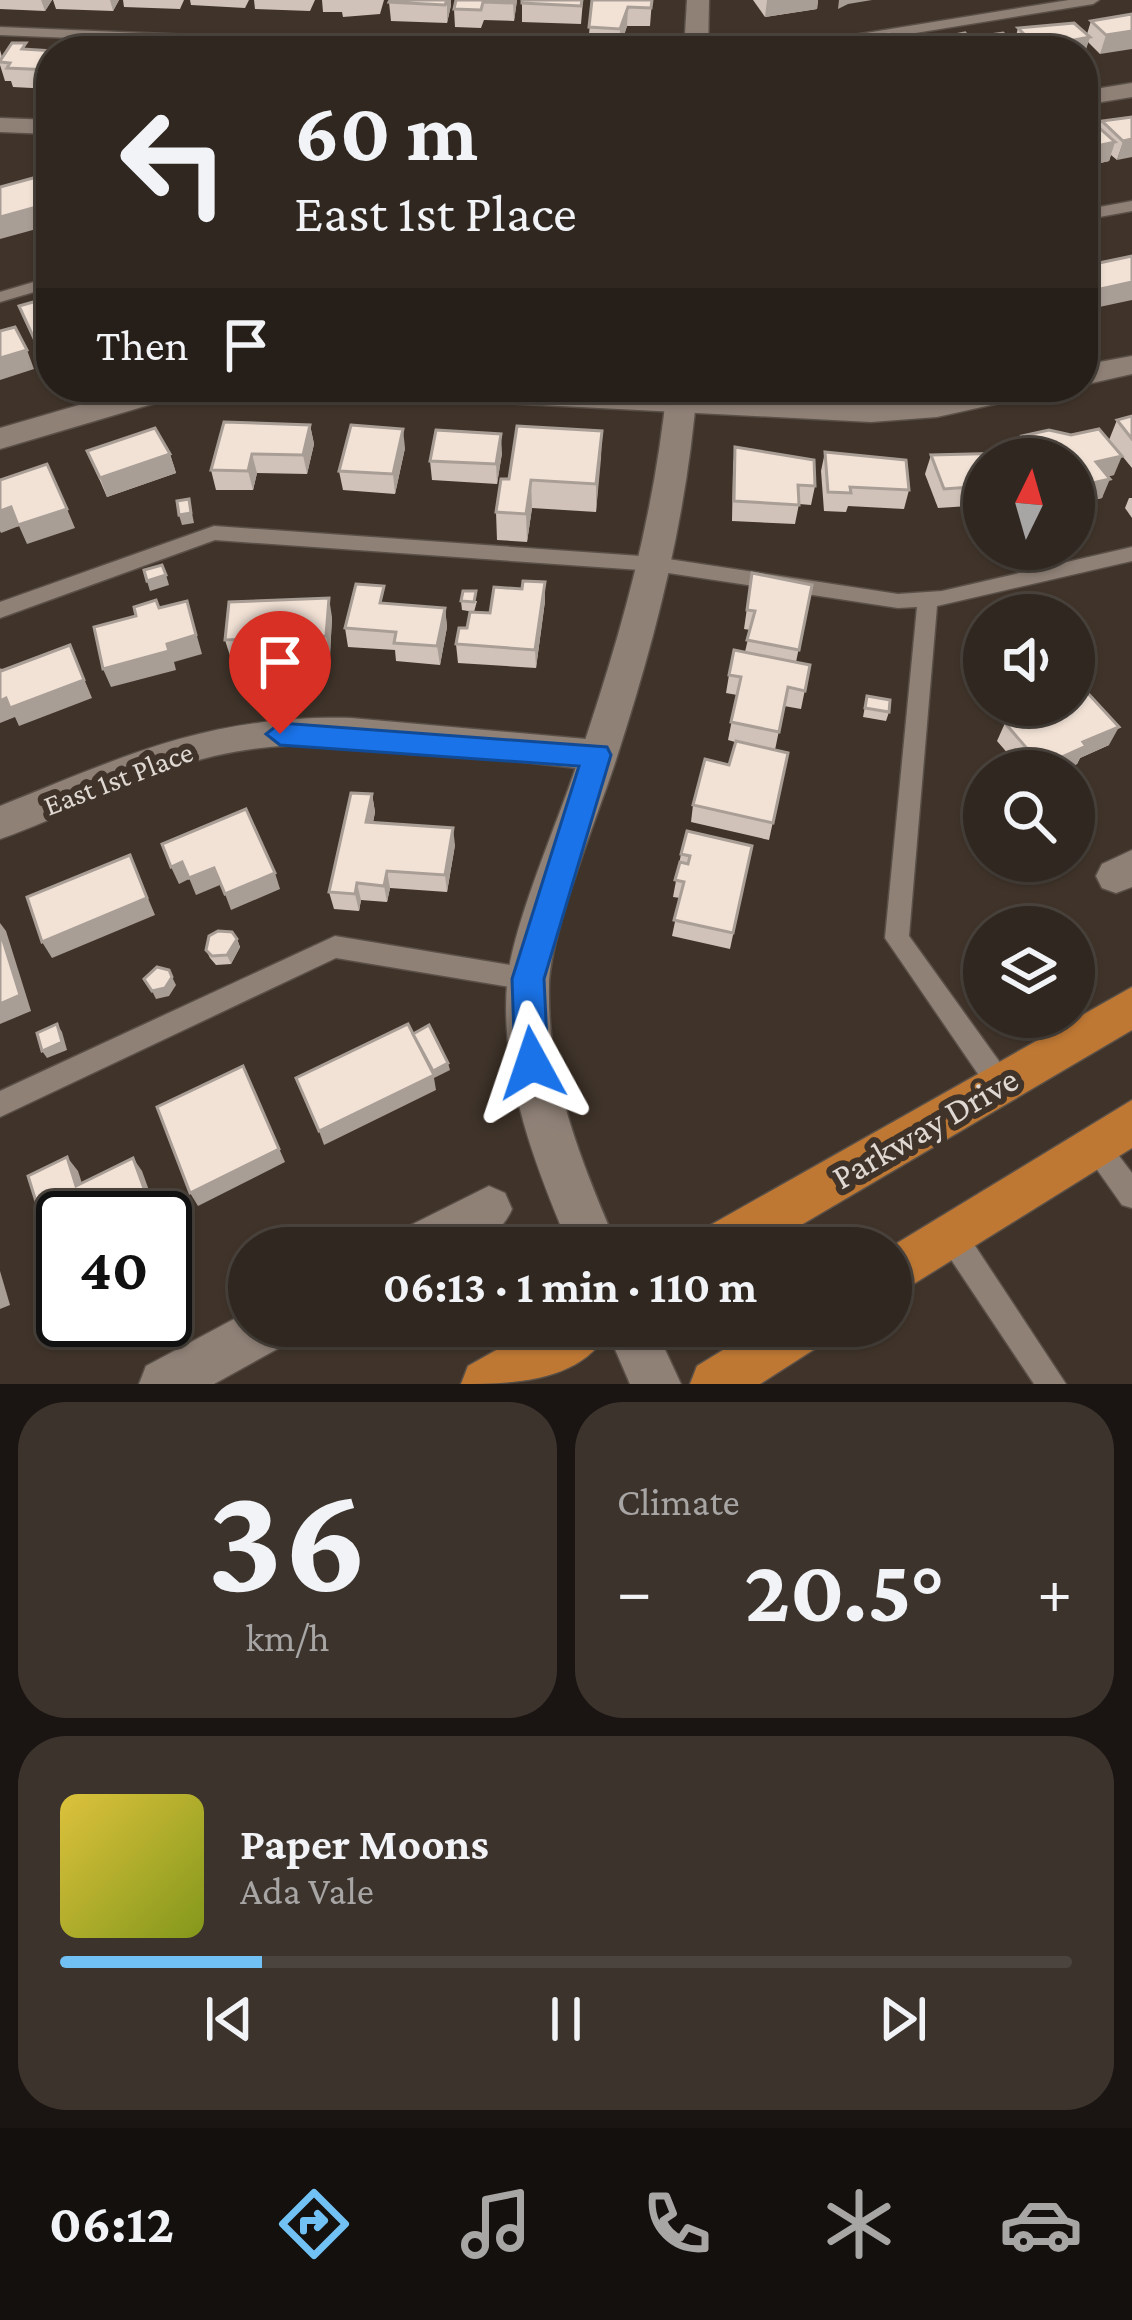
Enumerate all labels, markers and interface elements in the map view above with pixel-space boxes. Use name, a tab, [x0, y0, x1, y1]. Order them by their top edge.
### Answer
icon: left	[96, 84, 252, 240]
text: 60 m	[294, 85, 478, 178]
text: East 1st Place	[294, 183, 577, 243]
icon: arrive	[213, 312, 279, 378]
text: Then	[96, 320, 189, 370]
north arrow	[963, 438, 1095, 570]
map controls	[963, 438, 1095, 1038]
button: sound	[963, 594, 1095, 726]
pin	[229, 611, 331, 734]
icon: arrive	[247, 629, 313, 695]
street label: East 1st Place	[39, 734, 197, 822]
button: search	[963, 750, 1095, 882]
button: layers	[963, 906, 1095, 1038]
position arrow	[469, 1000, 595, 1126]
street label: Parkway Drive	[825, 1059, 1025, 1197]
speed limit sign: 40	[36, 1191, 192, 1347]
text: 06:13 · 1 min · 110 m	[383, 1262, 757, 1312]
text: 36	[207, 1451, 368, 1625]
text: Climate	[617, 1480, 740, 1523]
text: 20.5°	[744, 1540, 945, 1640]
text: −	[617, 1554, 652, 1627]
text: +	[1037, 1554, 1072, 1627]
text: km/h	[245, 1616, 330, 1659]
text: Paper Moons	[240, 1819, 489, 1869]
text: Ada Vale	[240, 1869, 374, 1912]
icon: previous	[196, 1986, 262, 2052]
icon: pause	[533, 1986, 599, 2052]
icon: next	[870, 1986, 936, 2052]
icon: directions	[272, 2182, 356, 2266]
icon: music	[454, 2182, 538, 2266]
icon: phone	[635, 2182, 719, 2266]
icon: climate	[817, 2182, 901, 2266]
icon: car	[999, 2182, 1083, 2266]
text: 06:12	[49, 2194, 174, 2254]

